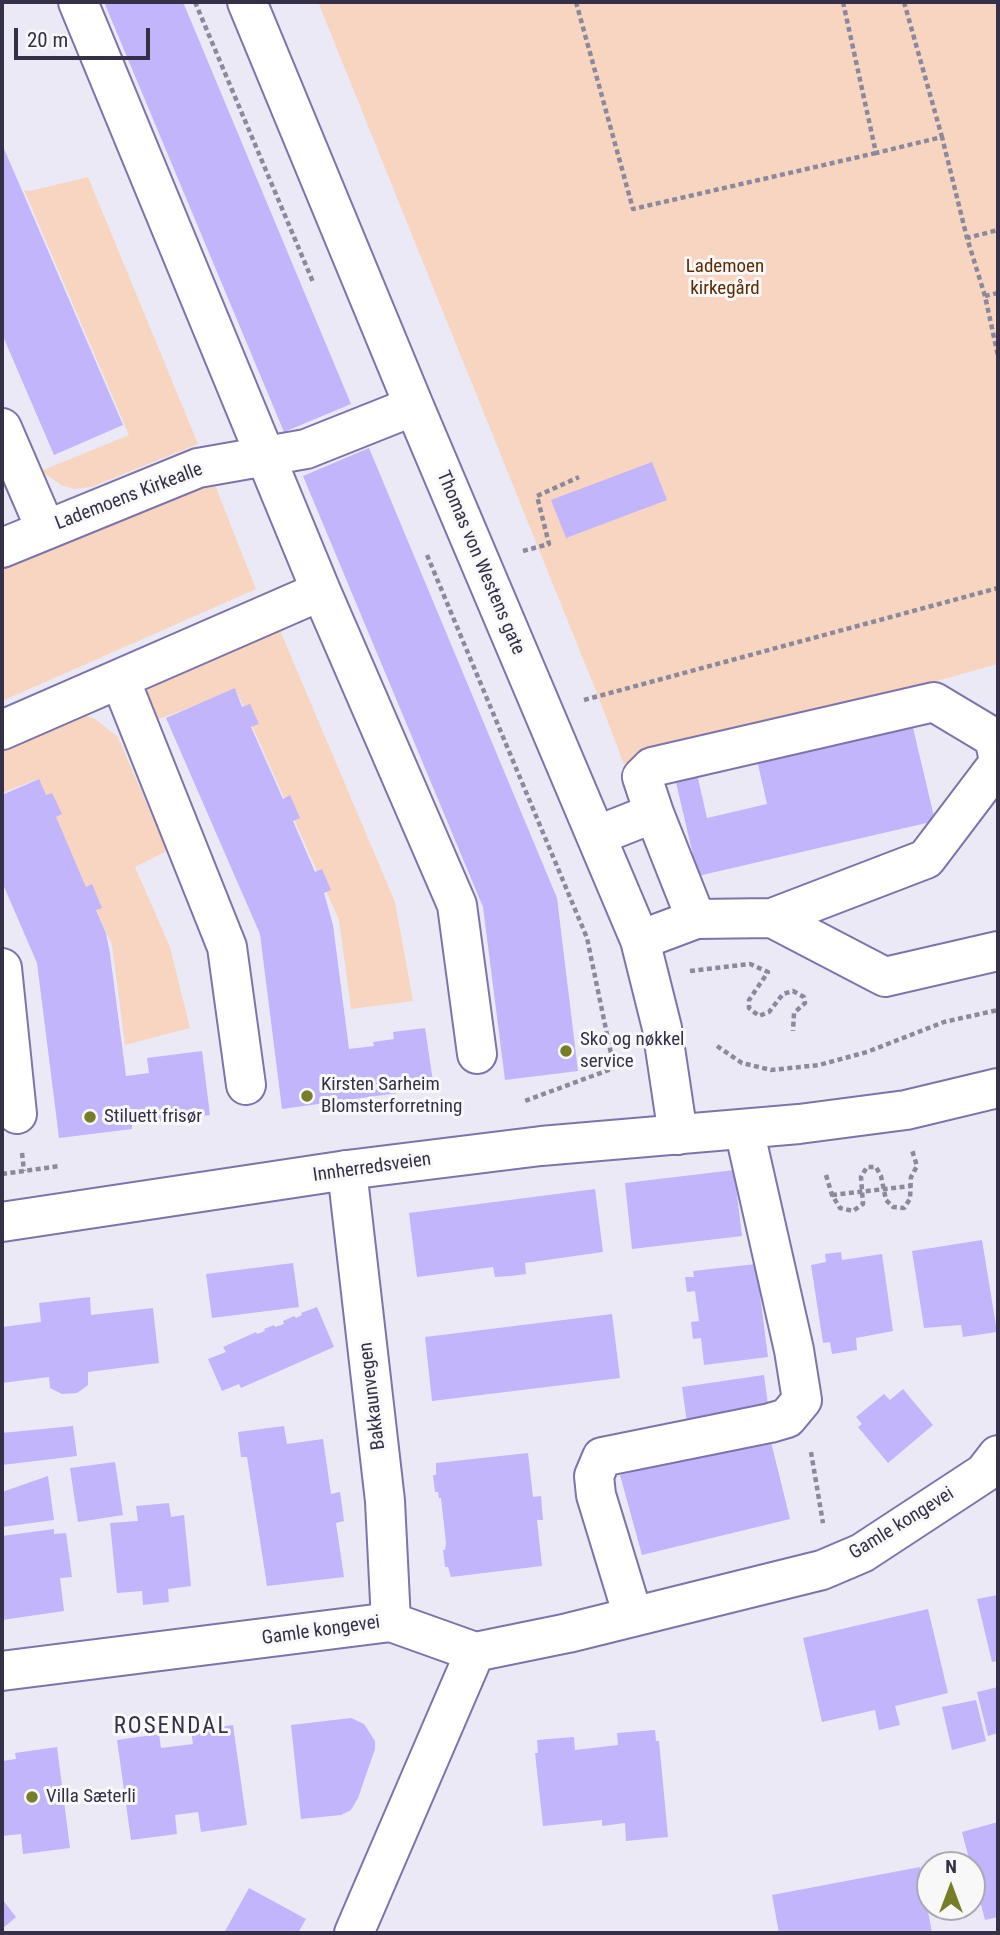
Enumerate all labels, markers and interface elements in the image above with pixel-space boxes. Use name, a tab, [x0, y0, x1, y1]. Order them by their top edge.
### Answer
scale bar	[18, 14, 154, 58]
text: 20 m	[27, 28, 68, 52]
park label: Lademoen kirkegård	[686, 256, 764, 300]
street label: Lademoens Kirkealle	[52, 458, 206, 536]
street label: Thomas von Westens gate	[431, 468, 529, 658]
place label: Sko og nøkkel service	[580, 1029, 684, 1073]
marker: Sko og nøkkel service	[558, 1043, 574, 1059]
place label: Kirsten Sarheim Blomsterforretning	[321, 1074, 462, 1118]
marker: Kirsten Sarheim Blomsterforretning	[299, 1088, 315, 1104]
place label: Stiluett frisør	[104, 1106, 202, 1128]
marker: Stiluett frisør	[82, 1109, 98, 1125]
street label: Innherredsveien	[311, 1148, 433, 1188]
street label: Bakkaunvegen	[355, 1341, 391, 1451]
street label: Gamle kongevei	[846, 1483, 958, 1565]
street label: Gamle kongevei	[260, 1611, 382, 1651]
district label: ROSENDAL	[115, 1713, 229, 1741]
place label: Villa Sæterli	[46, 1786, 136, 1808]
marker: Villa Sæterli	[24, 1789, 40, 1805]
north arrow	[916, 1851, 986, 1921]
text: N	[945, 1855, 957, 1878]

